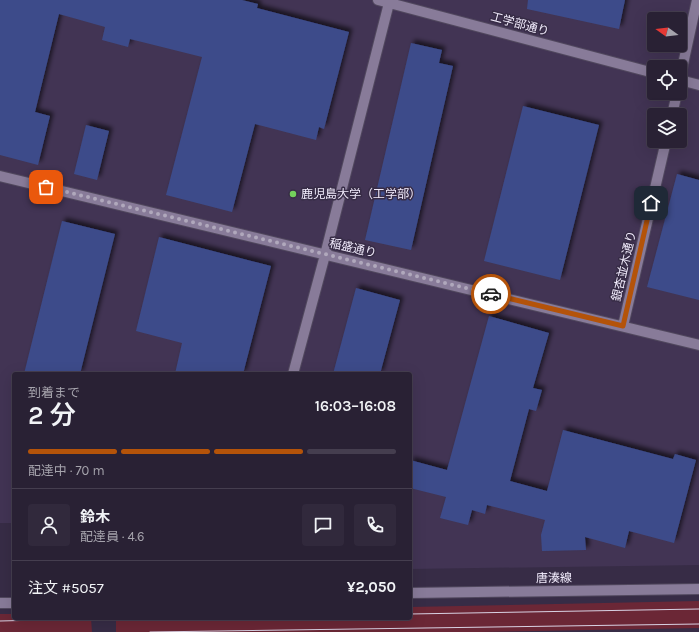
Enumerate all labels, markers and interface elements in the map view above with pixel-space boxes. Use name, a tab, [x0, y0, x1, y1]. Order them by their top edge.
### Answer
street label: 工学部通り	[489, 9, 551, 39]
north arrow	[647, 12, 687, 52]
map controls	[647, 12, 687, 148]
button: locate	[647, 60, 687, 100]
button: layers	[647, 108, 687, 148]
pin	[29, 170, 63, 204]
icon: bag	[35, 176, 57, 198]
pin	[634, 186, 668, 220]
place label: 鹿児島大学（工学部）	[301, 187, 421, 201]
marker: 鹿児島大学（工学部）	[288, 189, 298, 199]
icon: home	[640, 192, 662, 214]
street label: 銀杏並木通り	[609, 229, 639, 303]
street label: 稲盛通り	[328, 236, 378, 260]
courier	[471, 274, 511, 314]
icon: car	[480, 283, 502, 305]
text: 到着まで	[28, 385, 80, 400]
text: 16:03–16:08	[315, 397, 396, 415]
text: 2 分	[28, 400, 76, 431]
text: 配達中 · 70 m	[28, 463, 105, 478]
button: person	[28, 504, 70, 546]
button: chat	[302, 504, 344, 546]
button: phone	[354, 504, 396, 546]
text: 鈴木	[80, 508, 110, 526]
text: 配達員 · 4.6	[80, 529, 145, 544]
street label: 唐湊線	[536, 571, 572, 585]
text: ¥2,050	[347, 578, 396, 596]
text: 注文 #5057	[28, 579, 104, 597]

